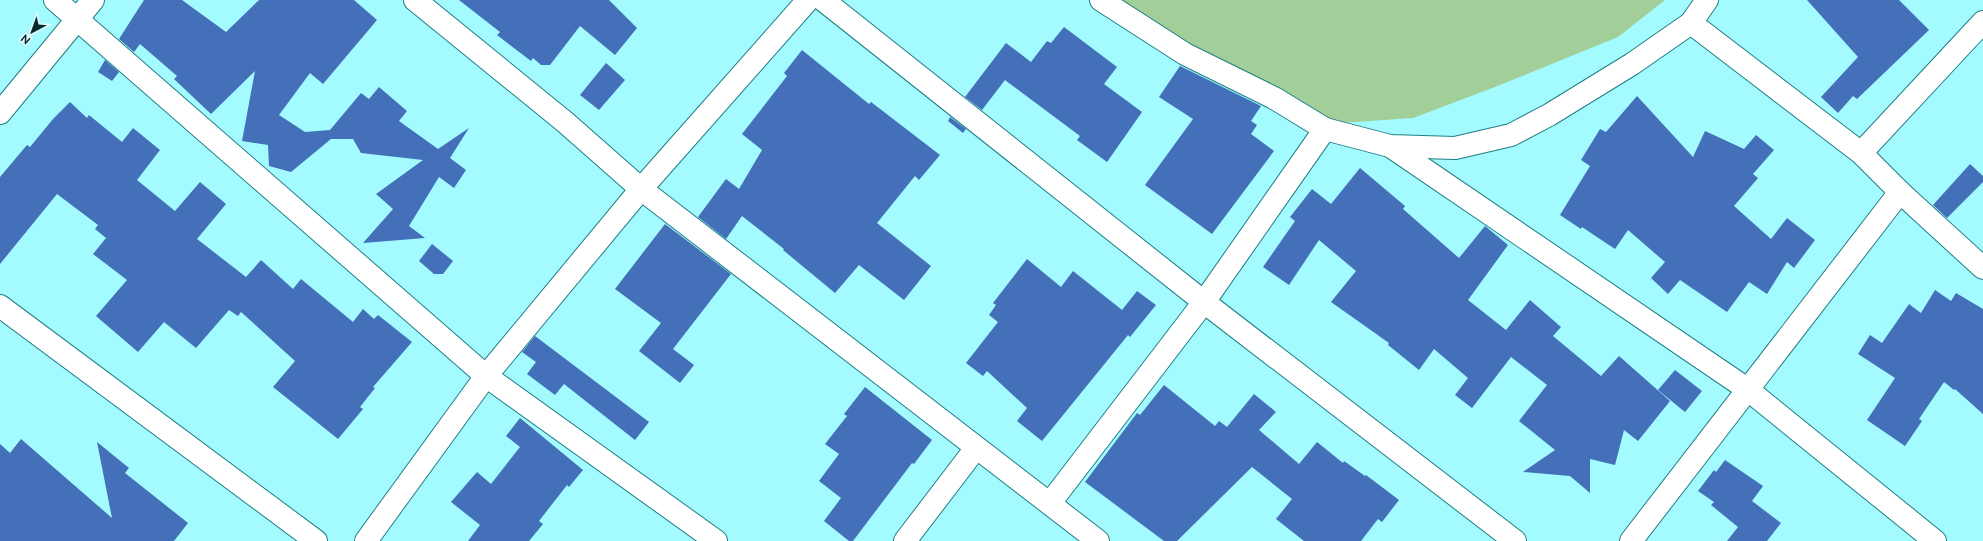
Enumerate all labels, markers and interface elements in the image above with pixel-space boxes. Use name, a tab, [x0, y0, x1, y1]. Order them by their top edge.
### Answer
north arrow	[12, 12, 52, 52]
text: N	[18, 32, 33, 47]

